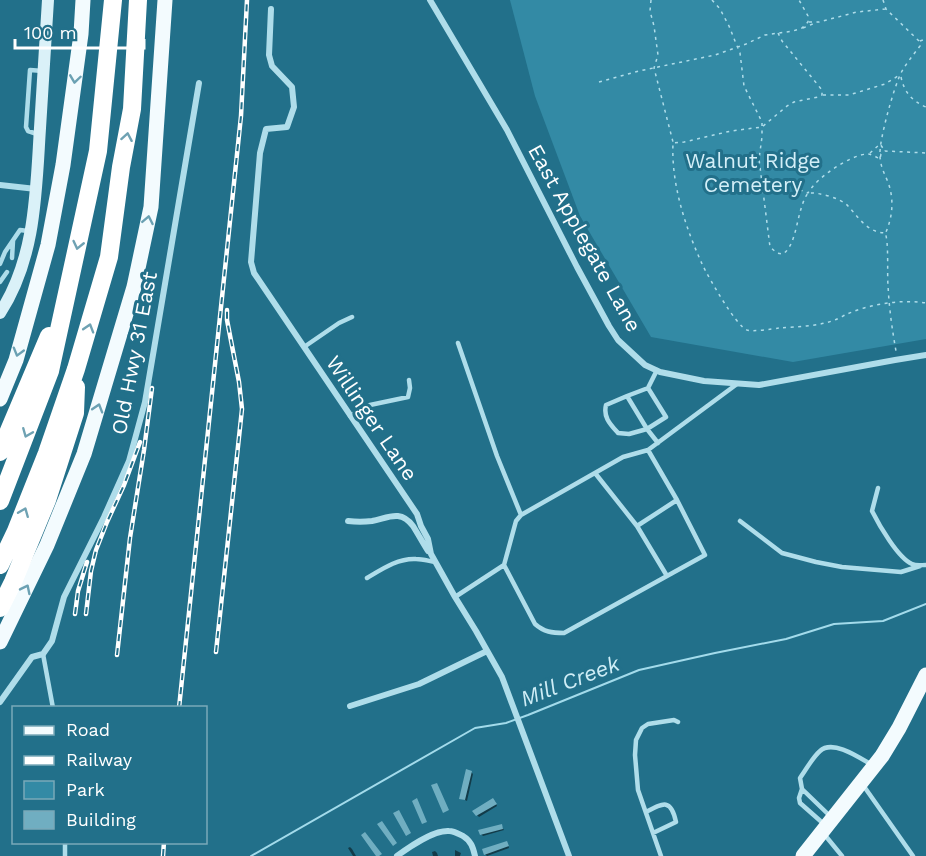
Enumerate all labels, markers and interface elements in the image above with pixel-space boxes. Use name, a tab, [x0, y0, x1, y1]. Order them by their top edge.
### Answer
scale bar	[15, 12, 144, 50]
text: 100 m	[24, 22, 77, 43]
one-way arrow	[69, 74, 81, 84]
one-way arrow	[120, 133, 133, 143]
street label: East Applegate Lane	[523, 140, 647, 336]
park label: Walnut Ridge Cemetery	[685, 148, 821, 197]
one-way arrow	[141, 215, 154, 225]
one-way arrow	[72, 239, 85, 249]
street label: Old Hwy 31 East	[106, 269, 162, 437]
one-way arrow	[82, 323, 94, 334]
one-way arrow	[13, 346, 25, 357]
street label: Willinger Lane	[321, 351, 423, 485]
one-way arrow	[91, 403, 103, 414]
one-way arrow	[22, 426, 34, 437]
one-way arrow	[16, 507, 29, 517]
one-way arrow	[18, 584, 30, 595]
water label: Mill Creek	[517, 650, 624, 711]
legend	[12, 706, 207, 844]
text: Road	[66, 719, 110, 740]
text: Railway	[66, 749, 133, 770]
text: Park	[66, 779, 105, 800]
text: Building	[66, 809, 136, 830]

